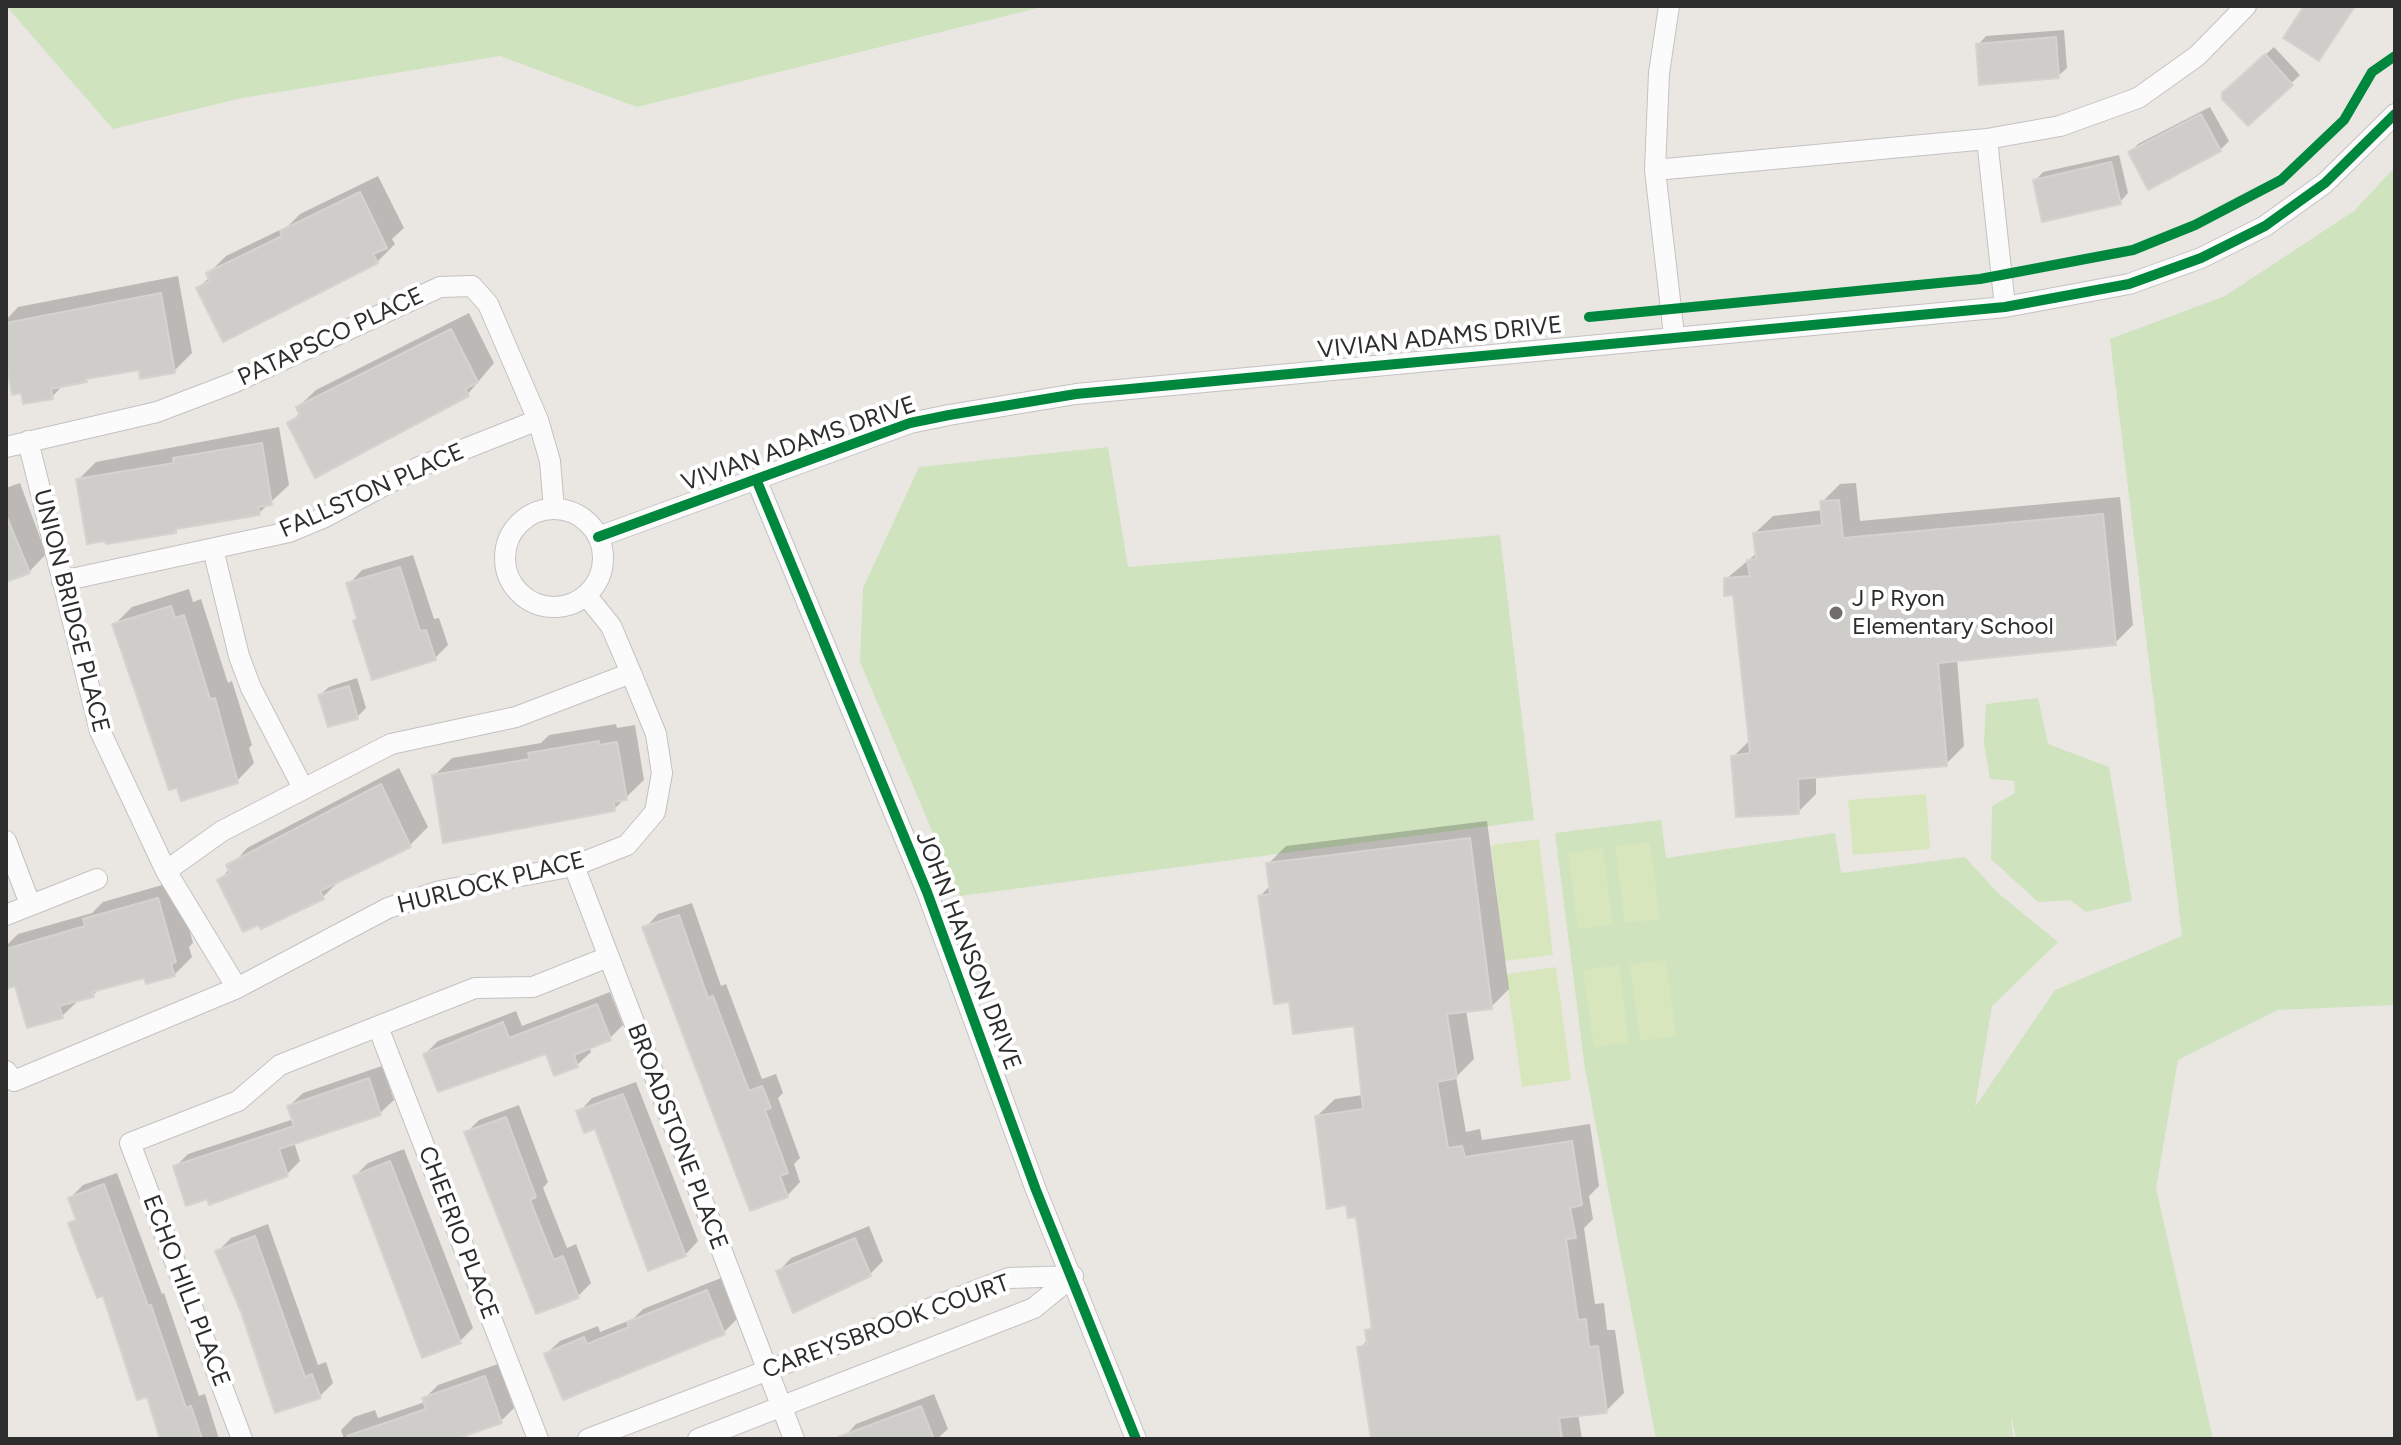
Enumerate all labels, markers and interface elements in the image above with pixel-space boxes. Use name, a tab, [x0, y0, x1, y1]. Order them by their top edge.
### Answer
street label: PATAPSCO PLACE	[233, 281, 429, 393]
street label: VIVIAN ADAMS DRIVE	[1316, 311, 1564, 365]
street label: VIVIAN ADAMS DRIVE	[678, 390, 920, 498]
street label: FALLSTON PLACE	[275, 437, 469, 545]
street label: UNION BRIDGE PLACE	[27, 486, 115, 736]
place label: J P Ryon Elementary School	[1852, 585, 2054, 641]
marker: J P Ryon Elementary School	[1827, 604, 1845, 622]
street label: JOHN HANSON DRIVE	[909, 828, 1027, 1074]
street label: HURLOCK PLACE	[394, 846, 588, 920]
street label: BROADSTONE PLACE	[621, 1020, 733, 1254]
street label: CHEERIO PLACE	[412, 1142, 504, 1324]
street label: ECHO HILL PLACE	[136, 1191, 236, 1391]
street label: CAREYSBROOK COURT	[759, 1269, 1013, 1385]

